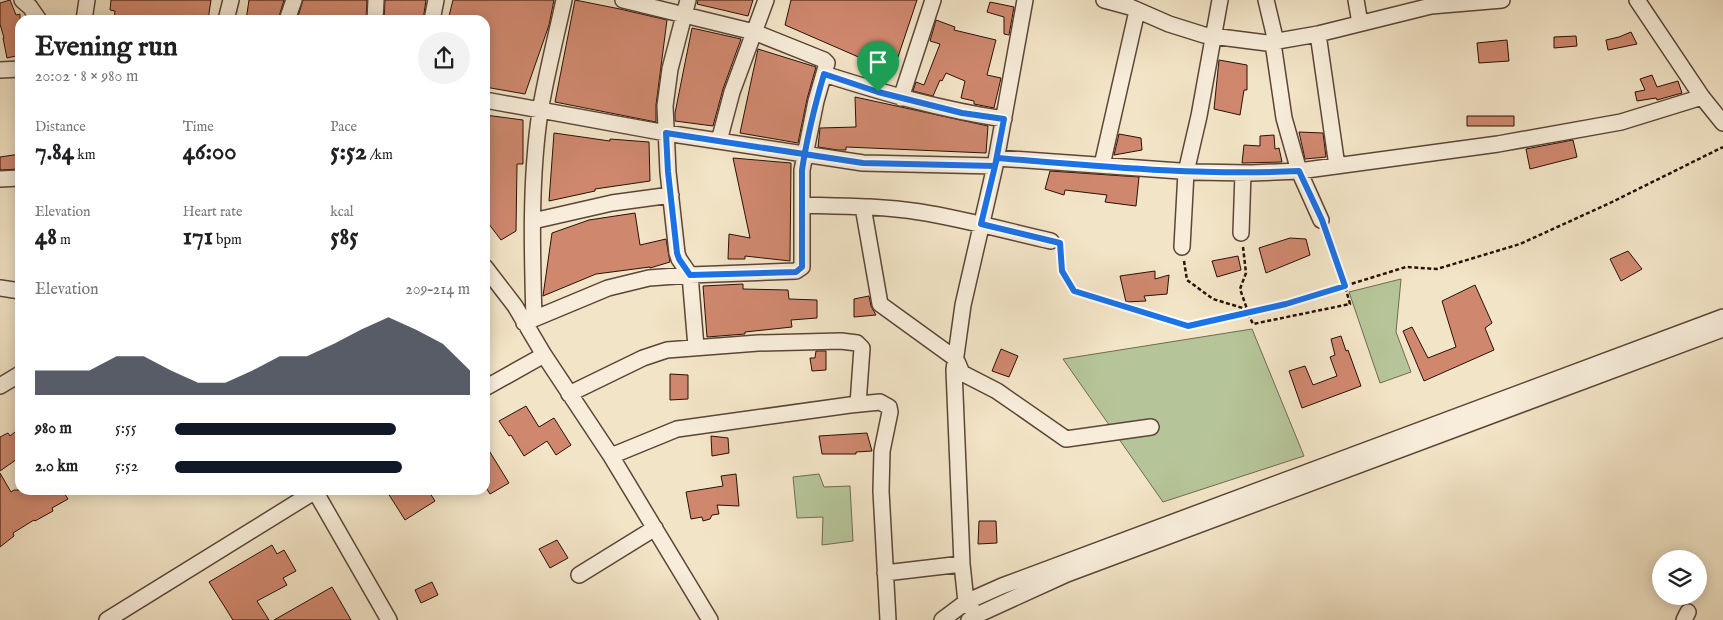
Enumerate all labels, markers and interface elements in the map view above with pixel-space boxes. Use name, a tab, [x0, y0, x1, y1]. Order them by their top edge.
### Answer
text: Evening run	[35, 30, 178, 65]
button: share	[418, 32, 470, 84]
pin	[857, 41, 899, 92]
icon: arrive	[864, 48, 892, 76]
text: 20:02 · 8 × 980 m	[35, 67, 138, 87]
text: Distance	[35, 118, 86, 136]
text: Time	[183, 118, 214, 136]
text: Pace	[330, 118, 357, 136]
text: 7.84	[35, 136, 74, 168]
text: 46:00	[183, 136, 237, 168]
text: 5:52	[330, 136, 367, 168]
text: km	[74, 146, 96, 164]
text: /km	[367, 146, 393, 164]
text: Elevation	[35, 203, 91, 221]
text: Heart rate	[183, 203, 242, 221]
text: kcal	[330, 203, 354, 221]
text: 48	[35, 221, 57, 253]
text: 171	[183, 221, 213, 253]
text: 585	[330, 221, 358, 253]
text: m	[57, 231, 71, 249]
text: bpm	[213, 231, 242, 249]
text: Elevation	[35, 280, 98, 300]
text: 209–214 m	[405, 280, 470, 300]
text: 980 m	[35, 419, 72, 439]
text: 5:55	[115, 419, 137, 439]
text: 2.0 km	[35, 457, 78, 477]
text: 5:52	[115, 457, 138, 477]
map controls	[1652, 550, 1707, 605]
button: layers	[1652, 550, 1707, 605]

